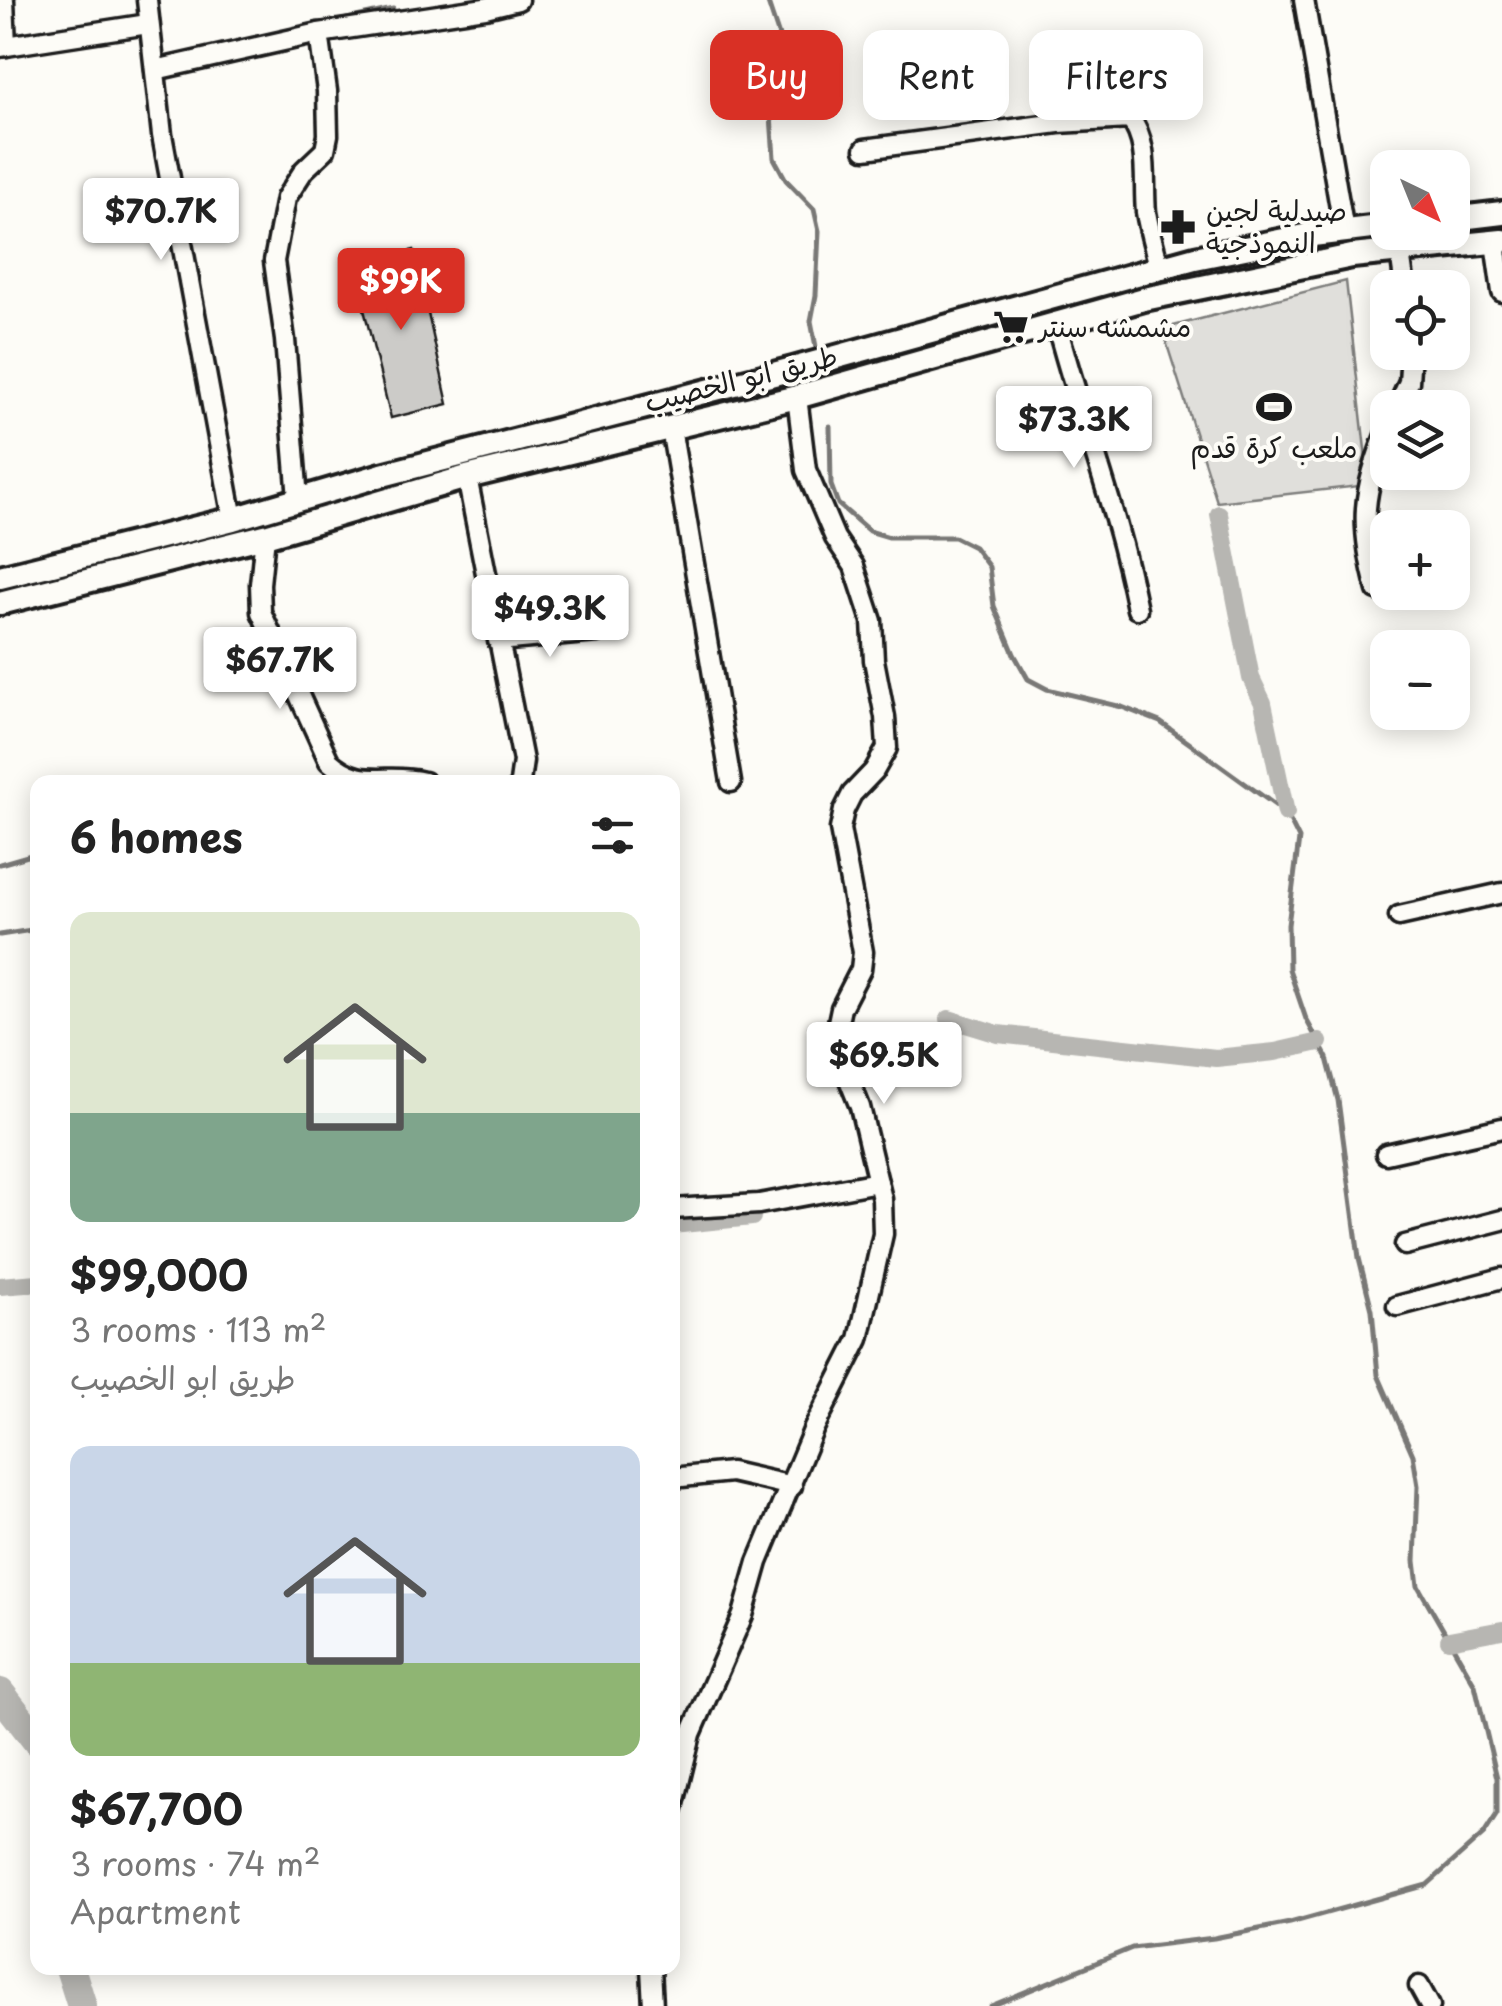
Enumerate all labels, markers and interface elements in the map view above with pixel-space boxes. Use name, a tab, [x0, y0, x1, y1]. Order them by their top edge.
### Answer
chip: Buy	[710, 30, 843, 120]
chip: Rent	[863, 30, 1009, 120]
chip: Filters	[1029, 30, 1203, 120]
north arrow	[1370, 150, 1470, 250]
map controls	[1370, 150, 1470, 730]
pin: $70.7K	[80, 178, 242, 263]
text: $70.7K	[105, 186, 217, 234]
place label: صيدلية لجين النموذجية	[1206, 188, 1347, 263]
pharmacy icon: صيدلية لجين النموذجية	[1159, 208, 1197, 246]
pin: $99K	[342, 248, 460, 333]
text: $99K	[360, 256, 442, 304]
button: locate	[1370, 270, 1470, 370]
place label: مشمشه سنتر	[1037, 304, 1191, 347]
supermarket icon: مشمشه سنتر	[992, 308, 1030, 346]
street label: طريق ابو الخصيب	[640, 333, 842, 422]
pin: $73.3K	[993, 386, 1155, 471]
sports icon: ملعب كرة قدم	[1255, 388, 1293, 426]
button: layers	[1370, 390, 1470, 490]
text: $73.3K	[1018, 394, 1130, 442]
place label: ملعب كرة قدم	[1190, 425, 1358, 470]
button: +	[1370, 510, 1470, 610]
pin: $49.3K	[469, 575, 631, 660]
text: $49.3K	[494, 583, 606, 631]
pin: $67.7K	[199, 627, 361, 712]
button: −	[1370, 630, 1470, 730]
text: $67.7K	[225, 635, 335, 683]
text: 6 homes	[70, 804, 243, 867]
icon: filters	[585, 808, 640, 863]
icon: home	[265, 977, 445, 1157]
pin: $69.5K	[803, 1022, 965, 1107]
text: $69.5K	[829, 1030, 939, 1078]
text: $99,000	[70, 1242, 248, 1305]
text: 3 rooms · 113 m²	[70, 1305, 327, 1353]
text: طريق ابو الخصيب	[70, 1353, 296, 1401]
icon: home	[265, 1511, 445, 1691]
text: $67,700	[70, 1776, 243, 1839]
text: 3 rooms · 74 m²	[70, 1839, 320, 1887]
text: Apartment	[70, 1887, 241, 1935]

